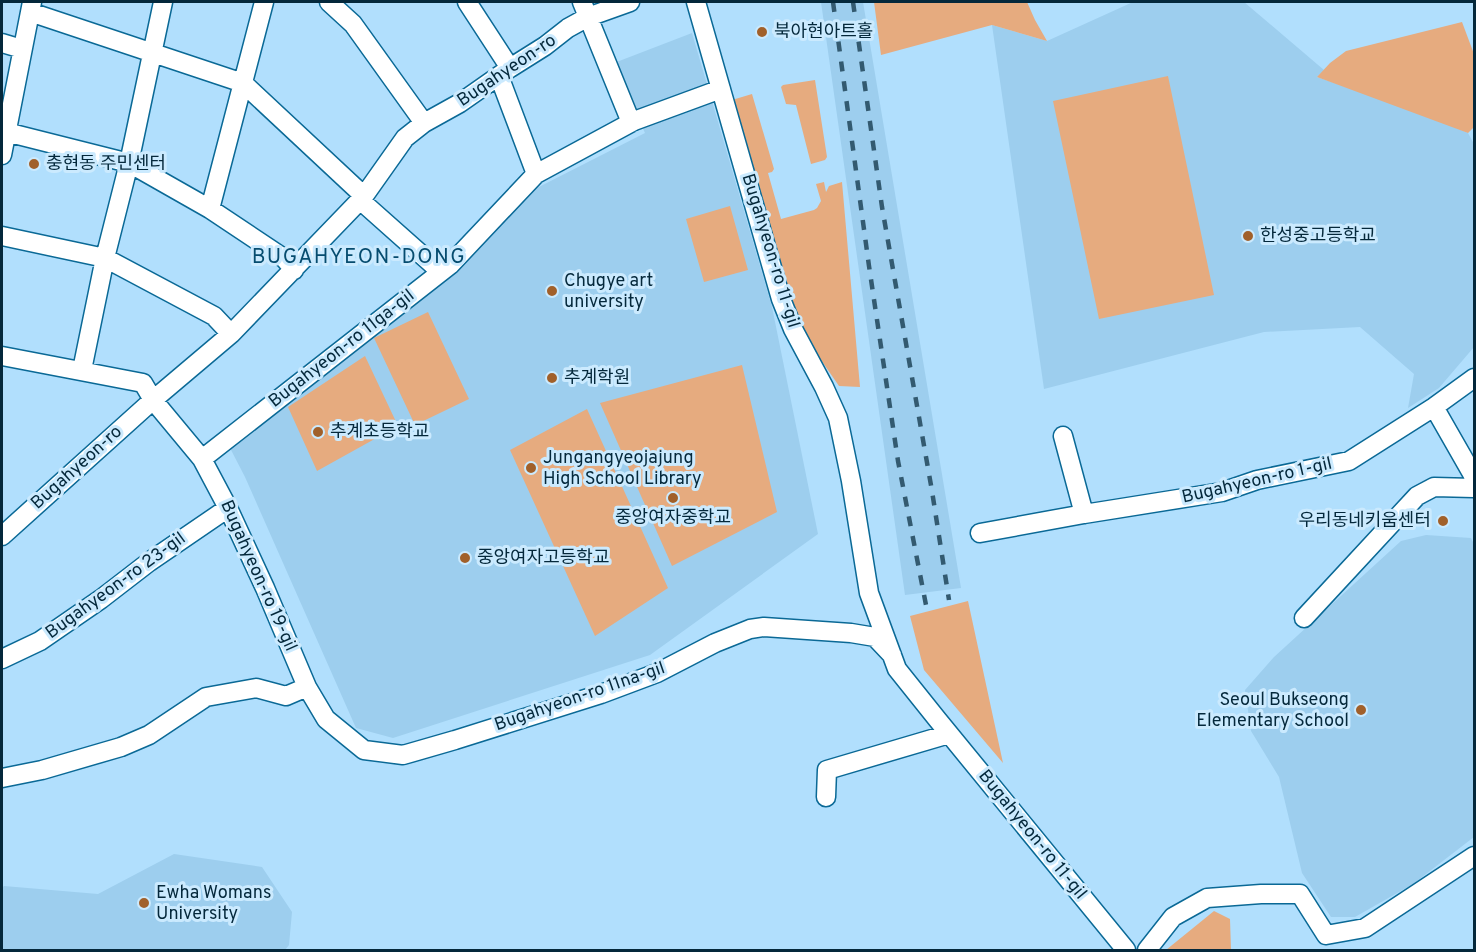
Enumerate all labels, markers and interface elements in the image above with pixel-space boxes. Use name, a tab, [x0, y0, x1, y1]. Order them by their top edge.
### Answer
place label: 북아현아트홀	[774, 21, 873, 44]
marker: 북아현아트홀	[755, 25, 769, 39]
street label: Bugahyeon-ro	[453, 29, 561, 113]
place label: 충현동 주민센터	[46, 153, 166, 176]
marker: 충현동 주민센터	[27, 157, 41, 171]
street label: Bugahyeon-ro 11-gil	[736, 171, 804, 331]
place label: 한성중고등학교	[1260, 225, 1376, 248]
marker: 한성중고등학교	[1241, 229, 1255, 243]
district label: BUGAHYEON-DONG	[252, 244, 466, 271]
place label: Chugye art university	[564, 270, 653, 314]
marker: Chugye art university	[545, 284, 559, 298]
street label: Bugahyeon-ro 11ga-gil	[264, 285, 420, 413]
place label: 추계학원	[564, 367, 630, 390]
marker: 추계학원	[545, 371, 559, 385]
street label: Bugahyeon-ro	[27, 421, 127, 515]
place label: 추계초등학교	[330, 421, 429, 444]
marker: 추계초등학교	[311, 425, 325, 439]
place label: Jungangyeojajung High School Library	[543, 447, 702, 491]
street label: Bugahyeon-ro 1-gil	[1180, 453, 1334, 509]
marker: Jungangyeojajung High School Library	[524, 461, 538, 475]
marker: 중앙여자중학교	[666, 491, 680, 505]
street label: Bugahyeon-ro 19-gil	[214, 497, 302, 655]
place label: 중앙여자중학교	[615, 507, 731, 530]
place label: 우리동네키움센터	[1299, 510, 1431, 533]
marker: 우리동네키움센터	[1436, 514, 1450, 528]
street label: Bugahyeon-ro 23-gil	[41, 527, 191, 645]
place label: 중앙여자고등학교	[477, 547, 609, 570]
marker: 중앙여자고등학교	[458, 551, 472, 565]
street label: Bugahyeon-ro 11na-gil	[492, 657, 668, 737]
place label: Seoul Bukseong Elementary School	[1196, 689, 1349, 733]
marker: Seoul Bukseong Elementary School	[1354, 703, 1368, 717]
street label: Bugahyeon-ro 11-gil	[973, 766, 1091, 904]
place label: Ewha Womans University	[156, 882, 271, 926]
marker: Ewha Womans University	[137, 896, 151, 910]

